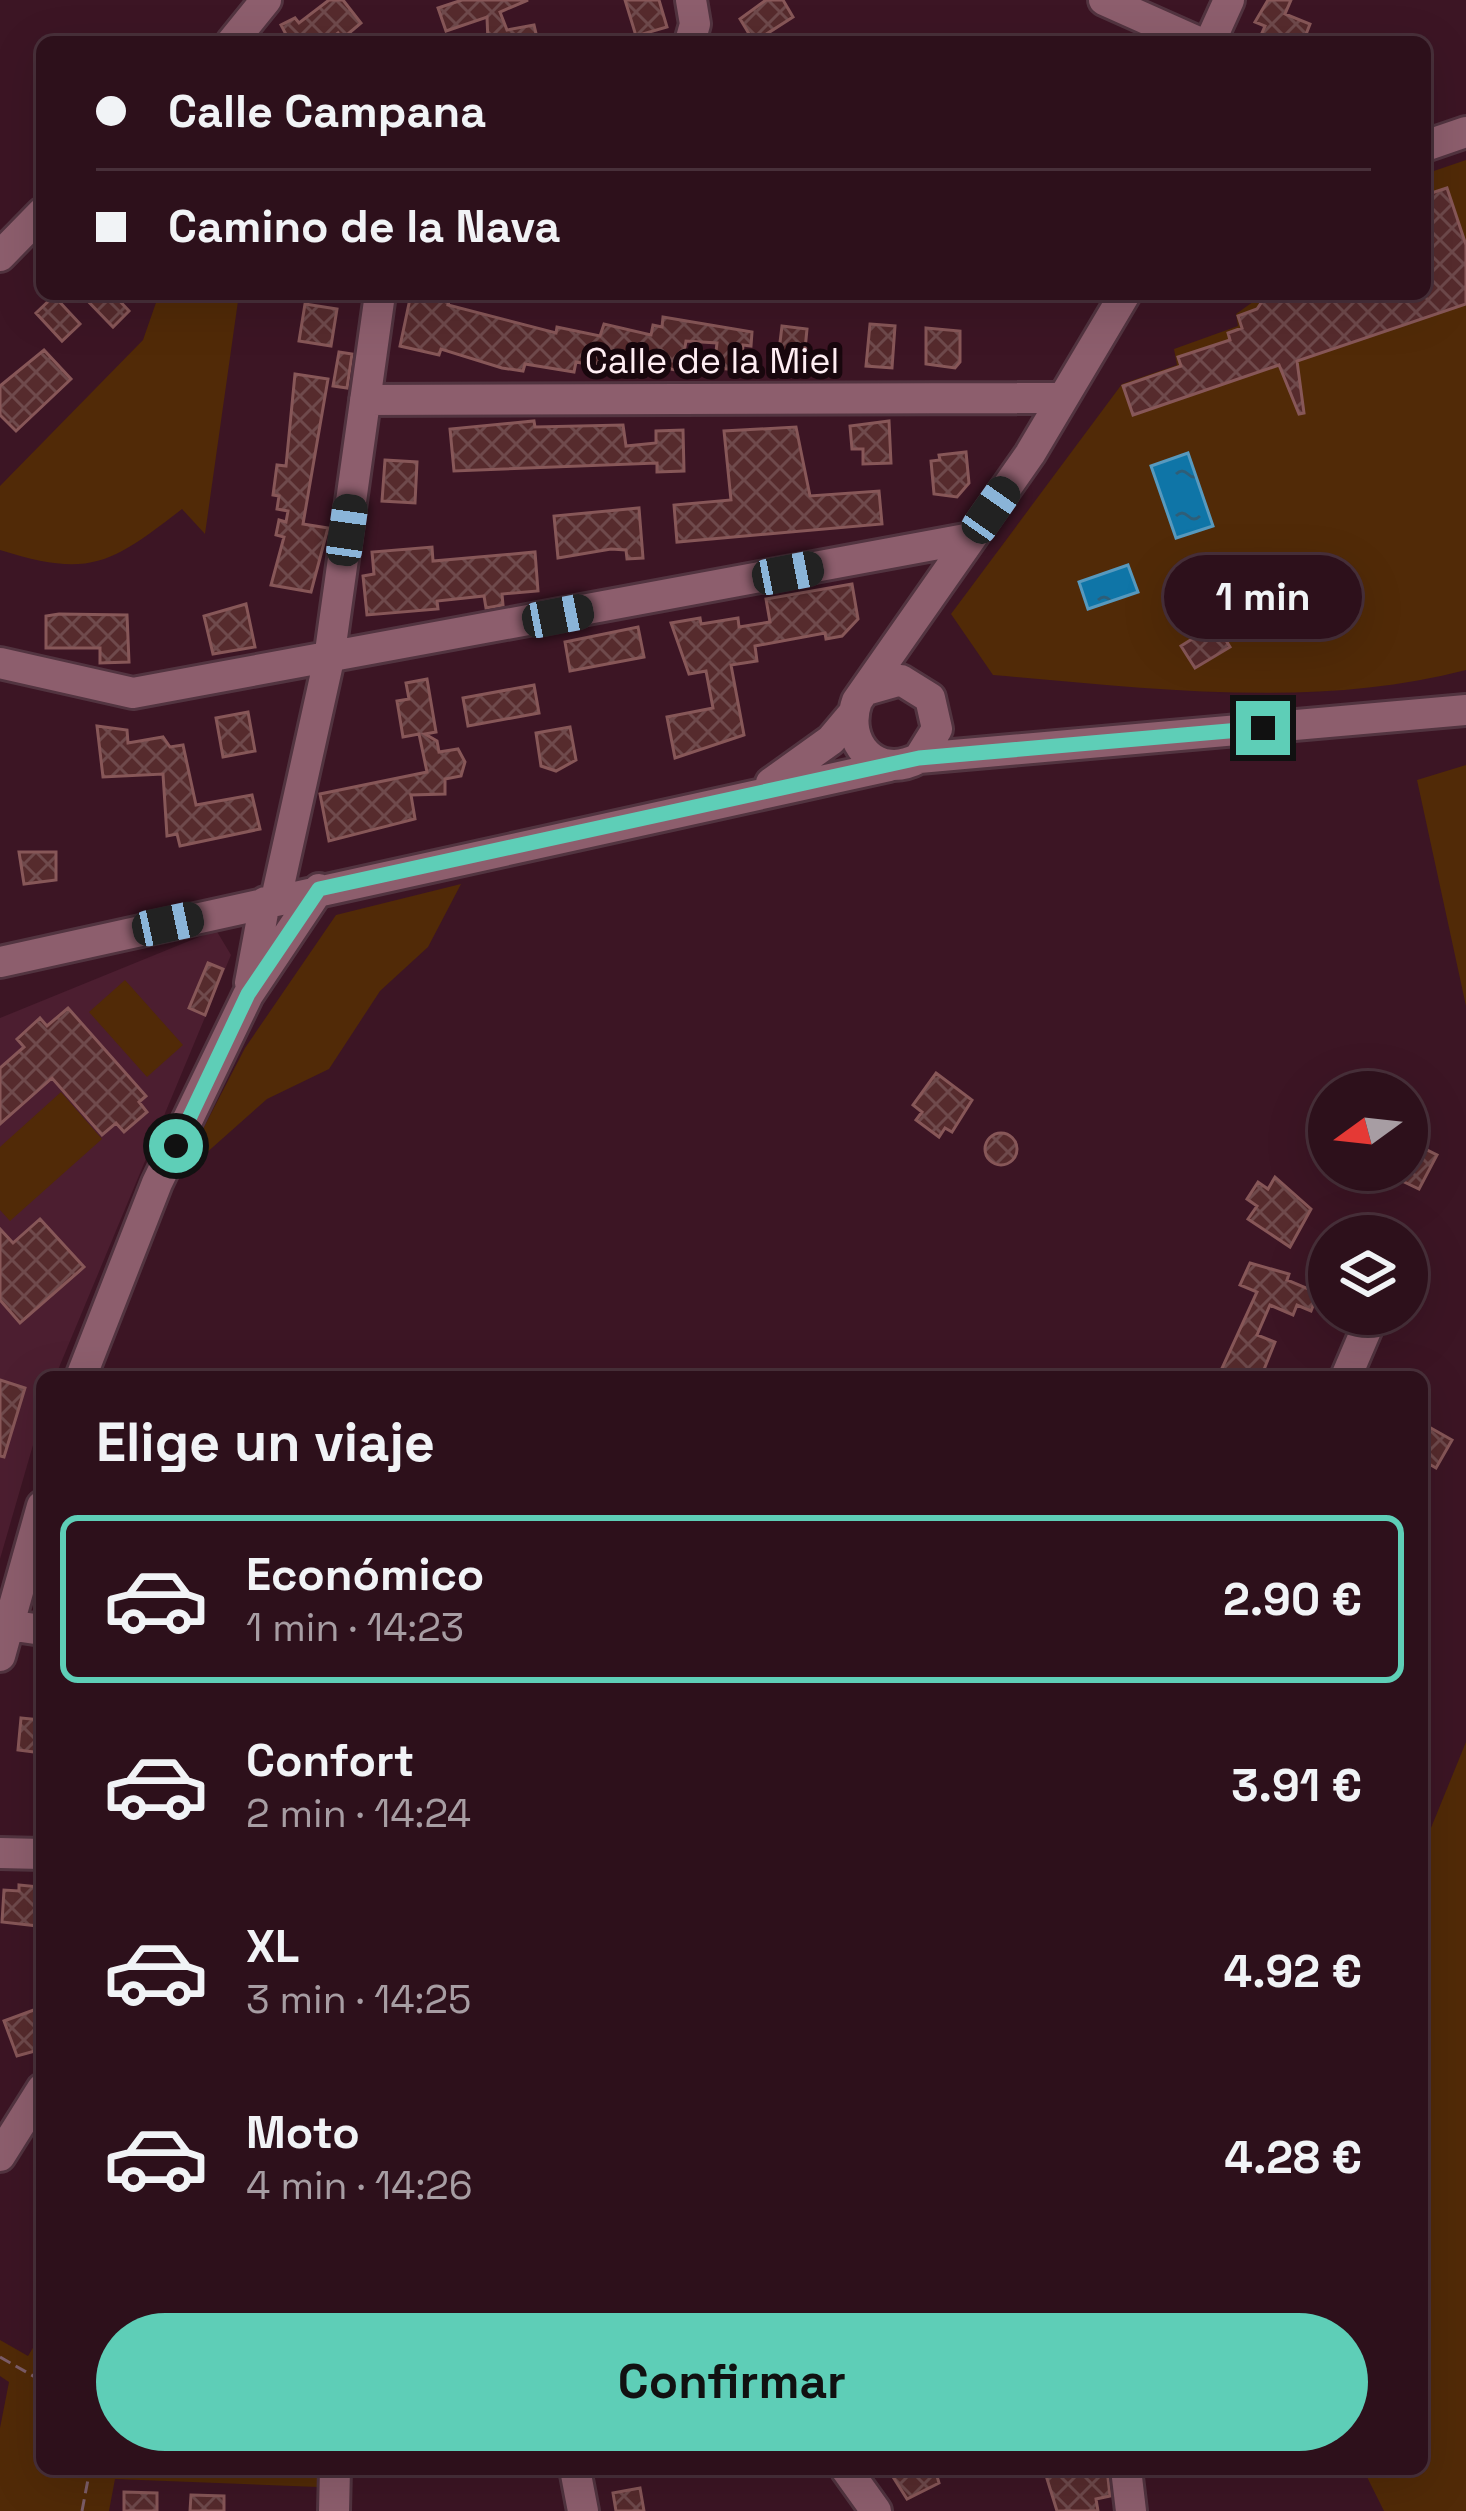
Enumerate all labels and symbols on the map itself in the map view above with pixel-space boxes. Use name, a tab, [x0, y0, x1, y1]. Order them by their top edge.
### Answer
street label: Calle de la Miel	[585, 338, 839, 384]
car	[956, 470, 1026, 550]
car	[324, 492, 370, 568]
car	[749, 548, 827, 598]
callout: 1 min	[1164, 554, 1362, 638]
car	[519, 591, 597, 641]
route end	[1236, 701, 1290, 755]
car	[129, 899, 207, 949]
north arrow	[1308, 1071, 1428, 1191]
route start	[149, 1119, 203, 1173]

